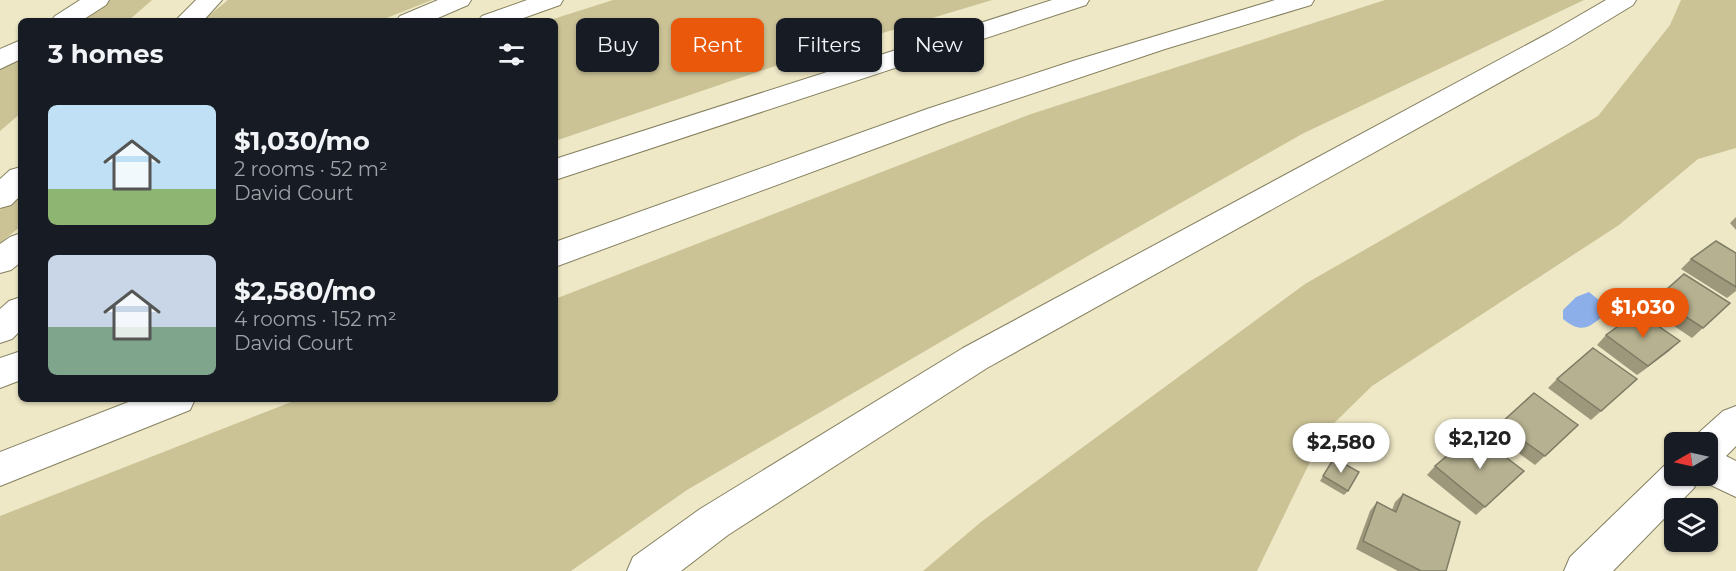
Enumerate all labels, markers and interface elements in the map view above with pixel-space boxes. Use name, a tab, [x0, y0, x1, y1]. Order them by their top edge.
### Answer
chip: Buy	[576, 18, 659, 72]
chip: Rent	[671, 18, 764, 72]
chip: Filters	[776, 18, 882, 72]
chip: New	[894, 18, 984, 72]
text: 3 homes	[48, 38, 163, 70]
icon: filters	[495, 38, 528, 71]
text: $1,030/mo	[234, 125, 370, 157]
icon: home	[96, 129, 168, 201]
text: 2 rooms · 52 m²	[234, 157, 388, 181]
text: David Court	[234, 181, 353, 205]
text: $2,580/mo	[234, 275, 376, 307]
icon: home	[96, 279, 168, 351]
pin: $1,030	[1594, 288, 1692, 339]
text: $1,030	[1611, 295, 1675, 319]
text: 4 rooms · 152 m²	[234, 307, 397, 331]
text: David Court	[234, 331, 353, 355]
pin: $2,120	[1431, 419, 1529, 470]
pin: $2,580	[1292, 423, 1390, 474]
text: $2,120	[1449, 426, 1511, 450]
text: $2,580	[1307, 430, 1375, 454]
north arrow	[1664, 432, 1718, 486]
map controls	[1664, 432, 1718, 552]
button: layers	[1664, 498, 1718, 552]

